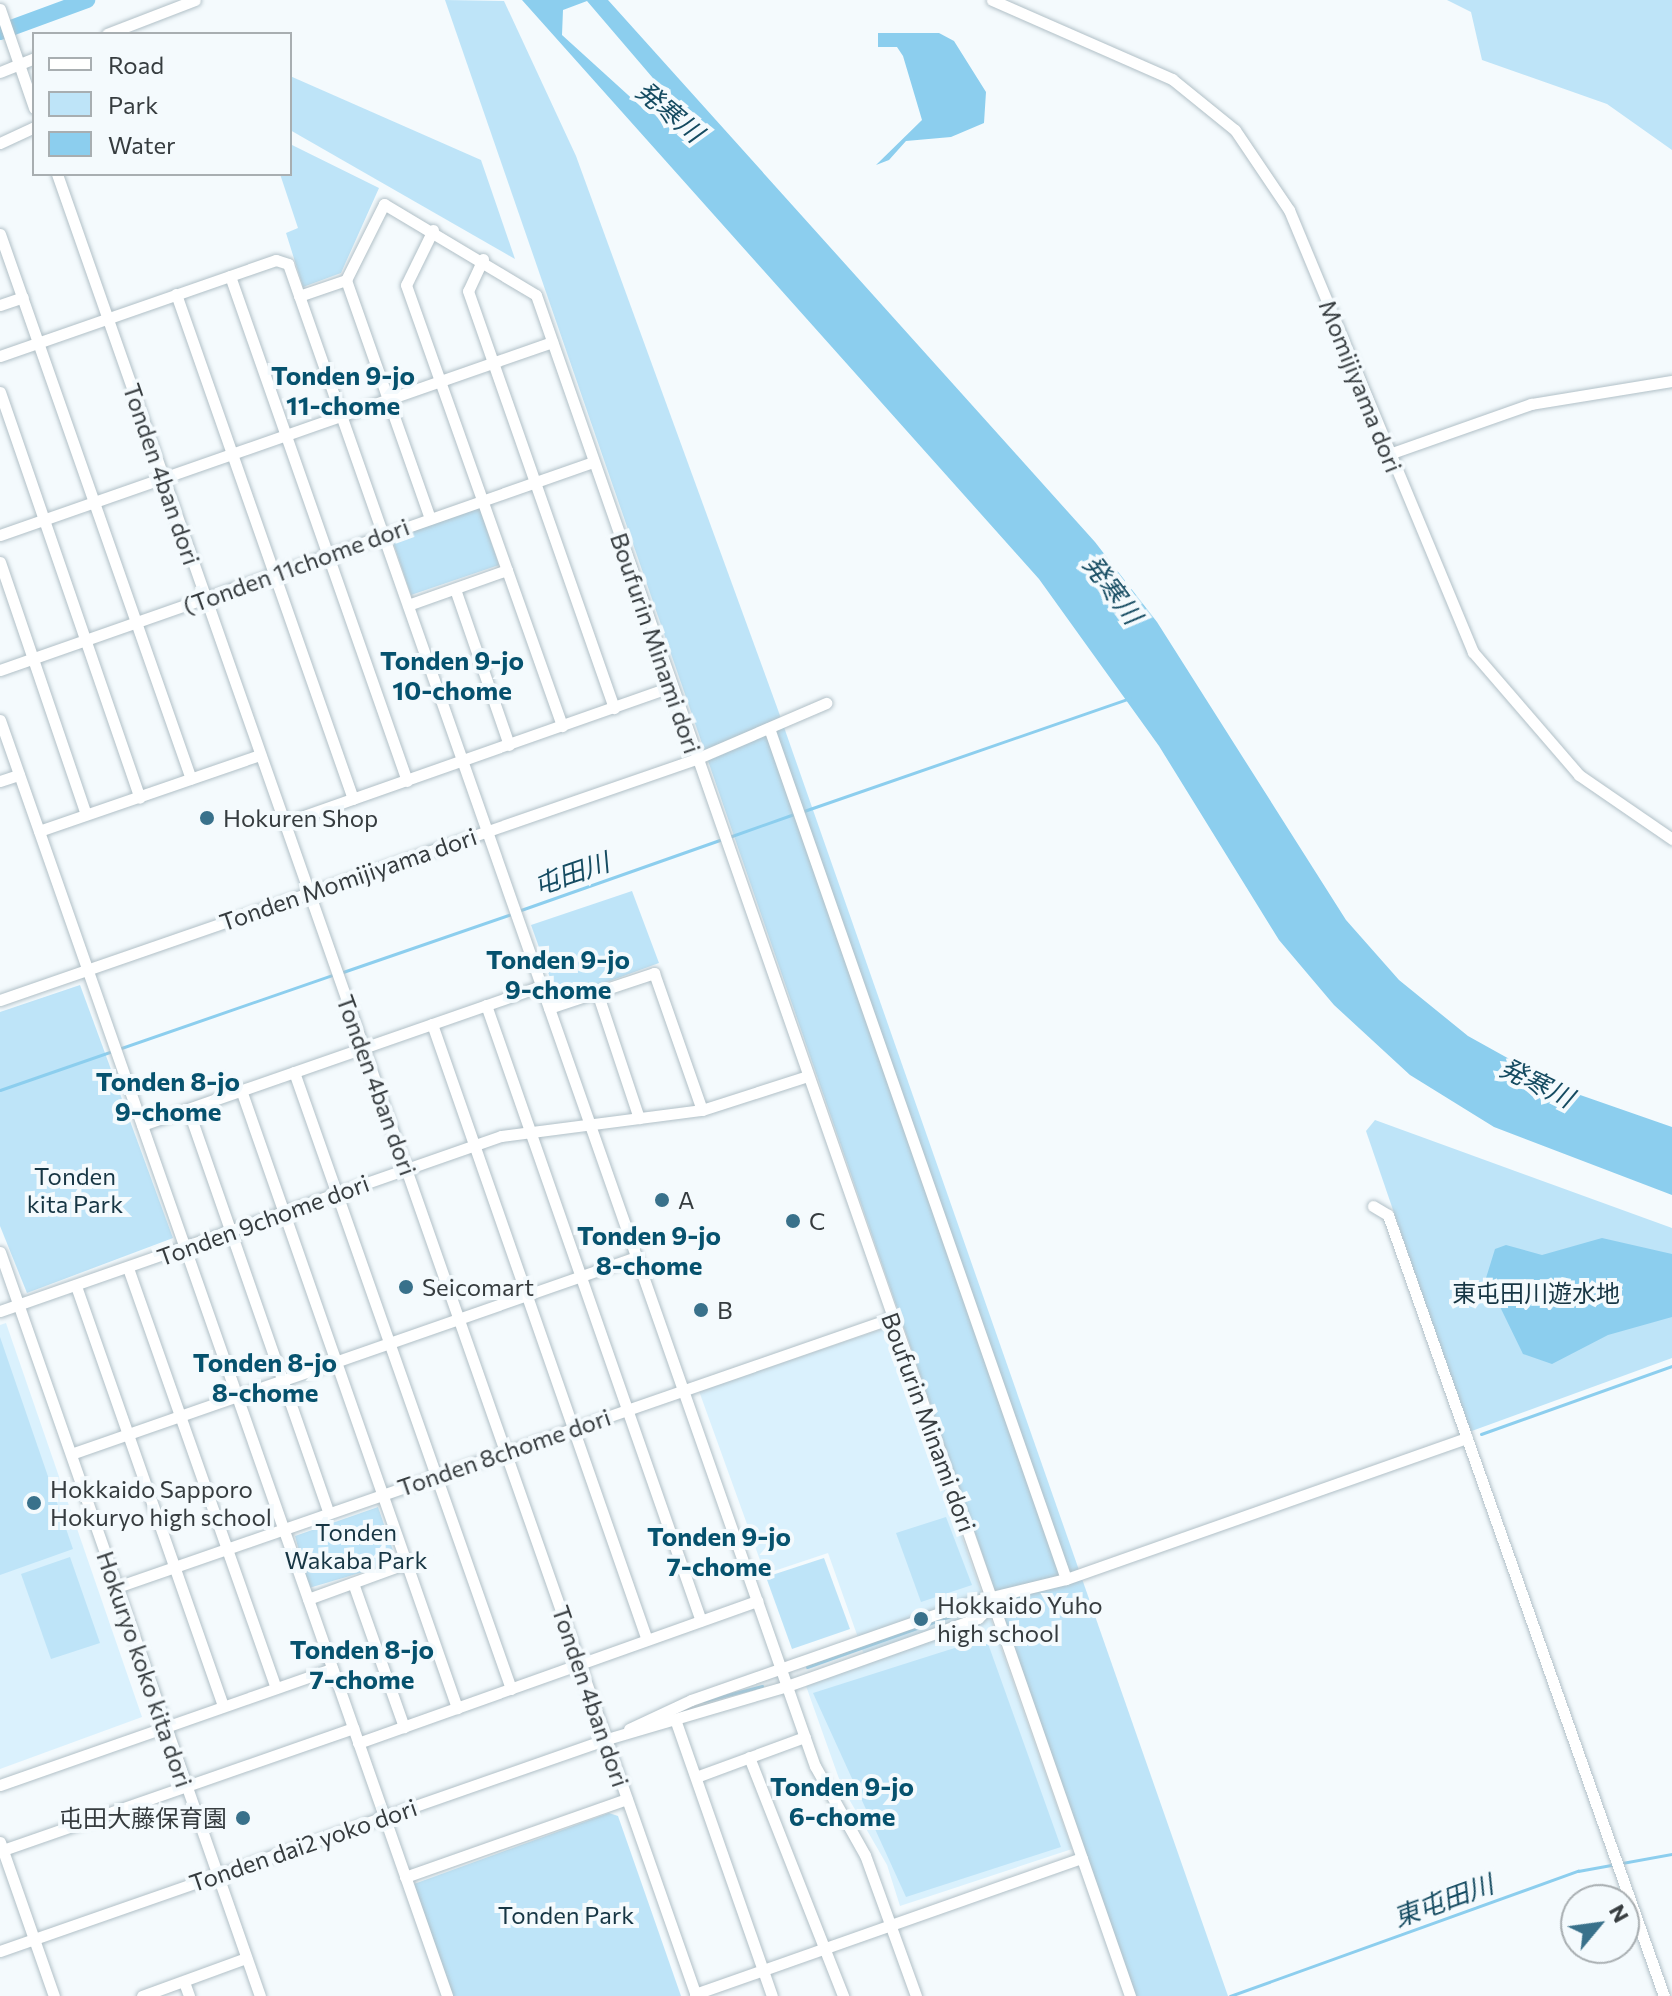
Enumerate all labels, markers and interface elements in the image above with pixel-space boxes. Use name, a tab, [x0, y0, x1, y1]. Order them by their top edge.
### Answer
legend	[32, 32, 292, 176]
text: Road	[108, 50, 164, 79]
water label: 発寒川	[630, 74, 710, 148]
text: Park	[108, 90, 158, 119]
text: Water	[108, 130, 176, 159]
street label: Momijiyama dori	[1313, 296, 1409, 476]
district label: Tonden 9-jo 11-chome	[271, 359, 415, 420]
street label: Tonden 4ban dori	[117, 380, 207, 568]
street label: (Tonden 11chome dori	[179, 512, 413, 620]
street label: Boufurin Minami dori	[605, 529, 707, 757]
water label: 発寒川	[1077, 548, 1149, 630]
district label: Tonden 9-jo 10-chome	[380, 644, 524, 706]
place label: Hokuren Shop	[223, 804, 378, 832]
marker: Hokuren Shop	[198, 809, 216, 827]
street label: Tonden Momijiyama dori	[216, 821, 480, 937]
water label: 屯田川	[529, 846, 613, 900]
district label: Tonden 9-jo 9-chome	[486, 943, 630, 1004]
street label: Tonden 4ban dori	[331, 991, 423, 1179]
water label: 発寒川	[1495, 1051, 1579, 1113]
district label: Tonden 8-jo 9-chome	[96, 1065, 240, 1126]
park label: Tonden kita Park	[27, 1162, 123, 1218]
street label: Tonden 9chome dori	[153, 1168, 373, 1272]
place label: A	[678, 1186, 695, 1214]
marker: A	[653, 1191, 671, 1209]
place label: C	[809, 1207, 825, 1235]
marker: C	[784, 1212, 802, 1230]
district label: Tonden 9-jo 8-chome	[577, 1219, 721, 1280]
place label: Seicomart	[422, 1273, 534, 1301]
marker: Seicomart	[397, 1278, 415, 1296]
park label: 東屯田川遊水地	[1452, 1279, 1620, 1307]
place label: B	[717, 1296, 732, 1324]
marker: B	[692, 1301, 710, 1319]
street label: Boufurin Minami dori	[876, 1308, 982, 1536]
district label: Tonden 8-jo 8-chome	[193, 1346, 337, 1408]
street label: Tonden 8chome dori	[394, 1402, 614, 1502]
place label: Hokkaido Sapporo Hokuryo high school	[50, 1475, 272, 1531]
marker: Hokkaido Sapporo Hokuryo high school	[25, 1494, 43, 1512]
park label: Tonden Wakaba Park	[285, 1518, 427, 1574]
district label: Tonden 9-jo 7-chome	[647, 1520, 791, 1582]
street label: Hokuryo koko kita dori	[91, 1547, 199, 1791]
place label: Hokkaido Yuho high school	[937, 1591, 1102, 1647]
street label: Tonden 4ban dori	[546, 1602, 636, 1790]
marker: Hokkaido Yuho high school	[912, 1610, 930, 1628]
district label: Tonden 8-jo 7-chome	[290, 1633, 434, 1694]
district label: Tonden 9-jo 6-chome	[770, 1770, 914, 1832]
street label: Tonden dai2 yoko dori	[185, 1793, 421, 1897]
place label: 屯田大藤保育園	[59, 1804, 227, 1832]
marker: 屯田大藤保育園	[234, 1809, 252, 1827]
water label: 東屯田川	[1389, 1868, 1497, 1932]
north arrow	[1560, 1884, 1640, 1964]
text: N	[1604, 1899, 1635, 1927]
park label: Tonden Park	[498, 1901, 634, 1929]

